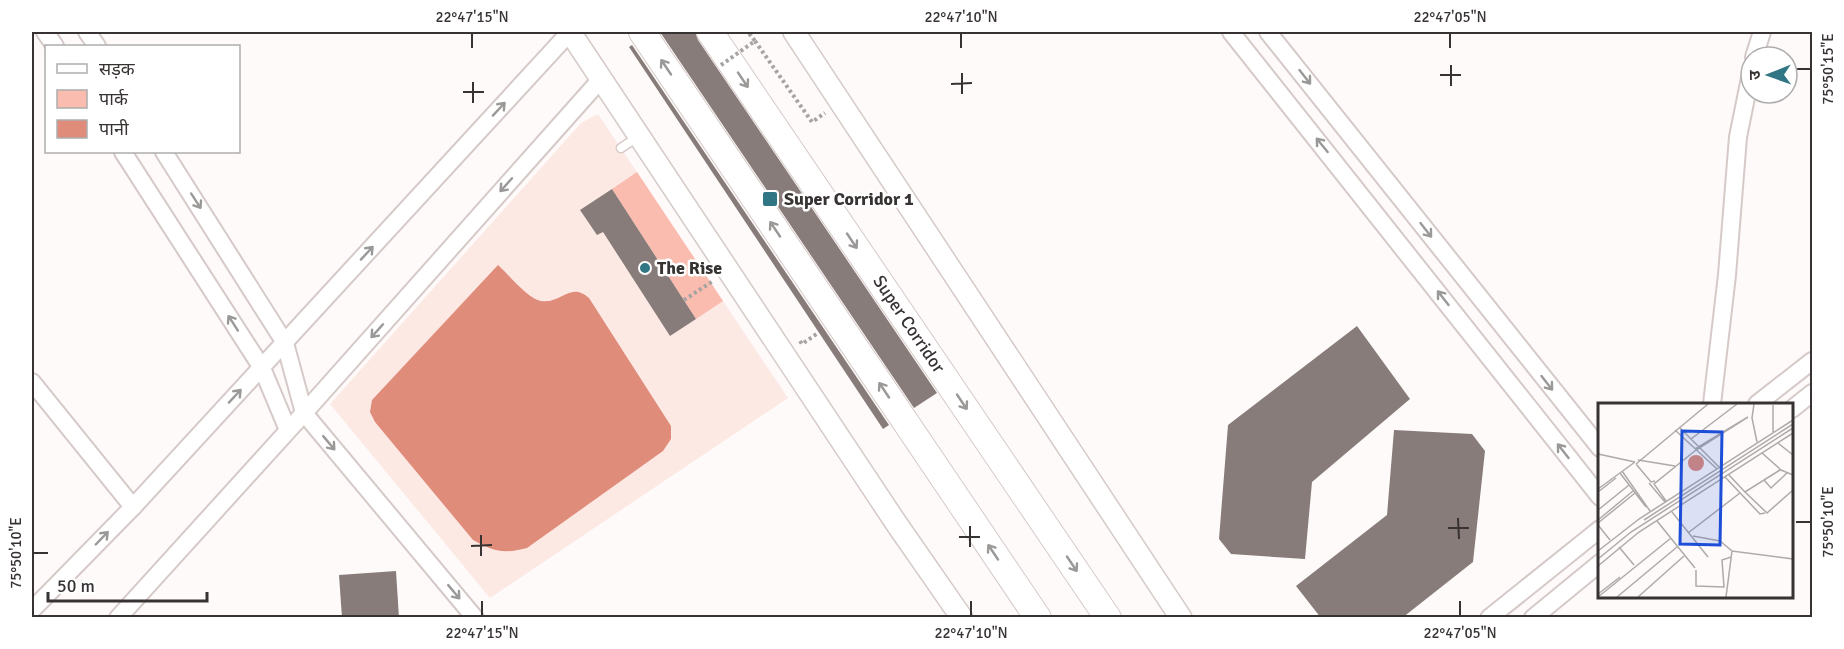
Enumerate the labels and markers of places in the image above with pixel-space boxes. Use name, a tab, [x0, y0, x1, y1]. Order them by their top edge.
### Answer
place label: Super Corridor 1	[784, 188, 914, 210]
marker: Super Corridor 1	[761, 190, 779, 208]
place label: The Rise	[657, 257, 722, 279]
marker: The Rise	[638, 261, 652, 275]

